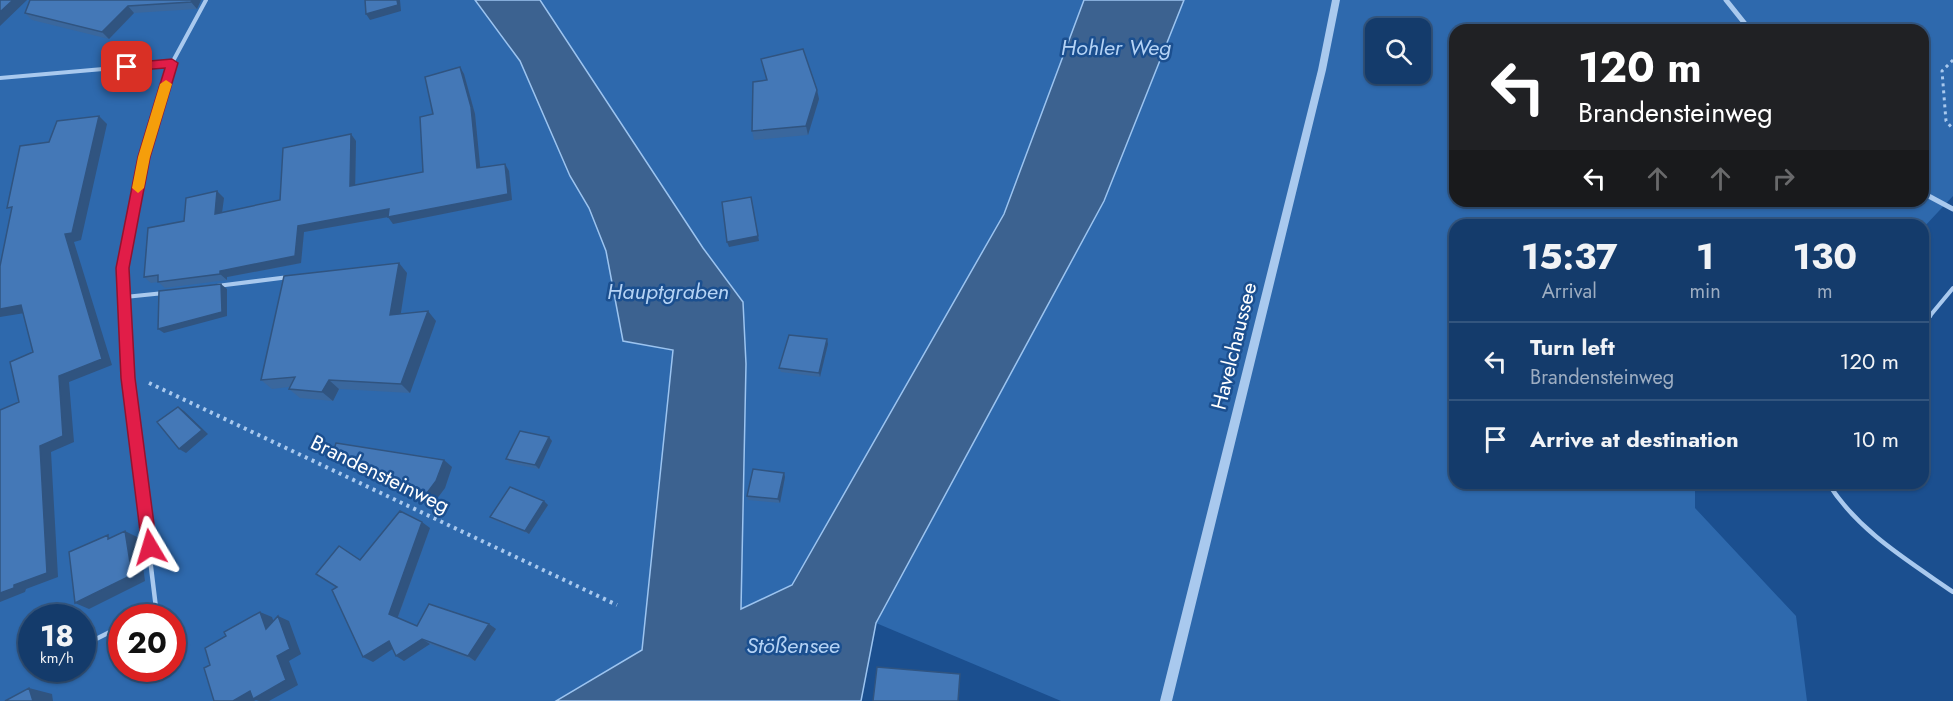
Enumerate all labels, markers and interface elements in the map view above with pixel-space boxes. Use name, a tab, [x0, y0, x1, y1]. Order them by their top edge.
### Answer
map controls	[1365, 18, 1431, 84]
button: search	[1365, 18, 1431, 84]
water label: Hohler Weg	[1061, 31, 1171, 63]
text: 120 m	[1578, 37, 1702, 98]
pin	[101, 41, 152, 92]
icon: left	[1479, 48, 1557, 126]
icon: arrive	[110, 50, 143, 83]
text: Brandensteinweg	[1578, 93, 1773, 132]
icon: left	[1578, 162, 1611, 195]
icon: ahead	[1641, 162, 1674, 195]
icon: ahead	[1704, 162, 1737, 195]
icon: right	[1767, 162, 1800, 195]
text: 15:37	[1521, 230, 1618, 282]
text: 1	[1696, 230, 1714, 282]
text: 130	[1793, 230, 1857, 282]
water label: Hauptgraben	[607, 275, 729, 307]
text: Arrival	[1542, 277, 1597, 306]
text: min	[1689, 277, 1721, 306]
text: m	[1817, 277, 1833, 306]
street label: Havelchaussee	[1204, 279, 1264, 413]
text: Turn left	[1530, 331, 1615, 363]
icon: left	[1479, 345, 1512, 378]
text: 120 m	[1840, 345, 1899, 377]
text: Brandensteinweg	[1530, 363, 1674, 392]
icon: arrive	[1479, 423, 1512, 456]
text: Arrive at destination	[1530, 423, 1739, 455]
text: 10 m	[1852, 423, 1899, 455]
street label: Brandensteinweg	[305, 427, 455, 521]
position arrow	[118, 515, 182, 579]
speed limit sign: 20	[108, 604, 186, 682]
text: 18	[40, 614, 74, 657]
water label: Stößensee	[746, 629, 840, 661]
text: km/h	[40, 647, 74, 669]

